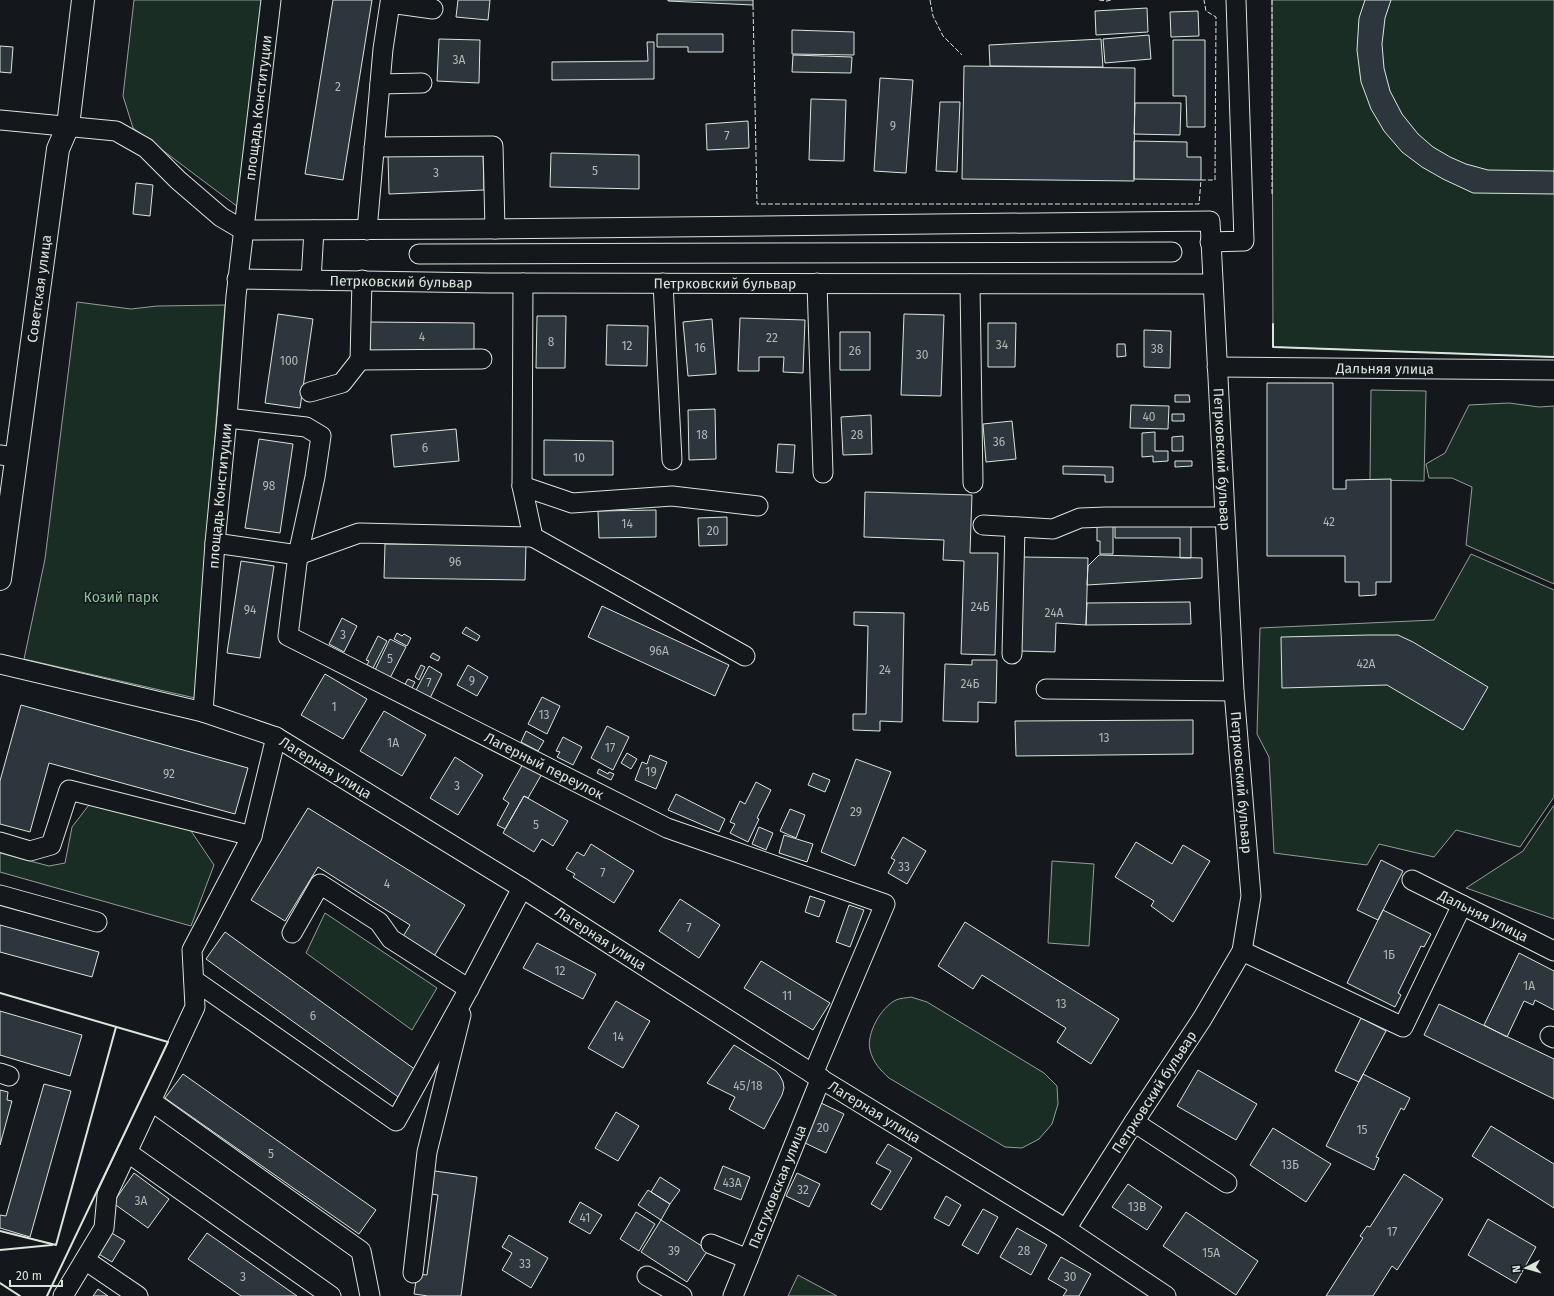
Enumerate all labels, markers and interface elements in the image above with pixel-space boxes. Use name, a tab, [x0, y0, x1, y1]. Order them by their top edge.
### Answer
street label: площадь Конституции	[242, 34, 276, 181]
house number: 3А	[453, 53, 466, 67]
house number: 2	[335, 80, 341, 94]
house number: 9	[890, 119, 896, 133]
house number: 7	[724, 129, 730, 143]
house number: 5	[592, 164, 598, 178]
house number: 3	[433, 166, 439, 180]
street label: Советская улица	[24, 234, 55, 344]
street label: Петрковский бульвар	[329, 272, 473, 292]
street label: Петрковский бульвар	[654, 275, 796, 292]
house number: 4	[419, 330, 426, 344]
house number: 22	[766, 331, 778, 345]
house number: 8	[548, 335, 555, 349]
house number: 34	[996, 338, 1009, 352]
house number: 12	[621, 339, 633, 353]
house number: 16	[694, 341, 706, 355]
house number: 38	[1151, 342, 1164, 356]
house number: 26	[849, 344, 861, 358]
house number: 30	[916, 348, 929, 362]
house number: 100	[280, 354, 299, 368]
street label: Дальняя улица	[1335, 360, 1434, 378]
street label: Петрковский бульвар	[1210, 387, 1234, 531]
house number: 40	[1142, 410, 1156, 424]
street label: площадь Конституции	[205, 422, 235, 569]
house number: 18	[696, 428, 708, 442]
house number: 28	[851, 428, 864, 442]
house number: 36	[993, 435, 1005, 449]
house number: 6	[422, 441, 428, 455]
house number: 10	[573, 451, 585, 465]
house number: 98	[263, 479, 276, 493]
house number: 42	[1323, 515, 1335, 529]
house number: 14	[621, 517, 633, 531]
house number: 20	[707, 524, 720, 538]
house number: 96	[449, 555, 461, 569]
park label: Козий парк	[84, 589, 159, 606]
house number: 24Б	[971, 600, 990, 614]
house number: 94	[244, 603, 257, 617]
house number: 24А	[1045, 606, 1064, 620]
house number: 3	[340, 628, 346, 642]
house number: 96А	[649, 644, 669, 658]
house number: 5	[387, 652, 393, 666]
house number: 42А	[1357, 657, 1376, 671]
house number: 24	[879, 663, 892, 677]
house number: 9	[469, 674, 475, 688]
house number: 7	[426, 676, 432, 690]
house number: 24Б	[961, 677, 980, 691]
house number: 1	[331, 700, 337, 714]
house number: 13	[538, 708, 550, 722]
street label: Петрковский бульвар	[1227, 711, 1255, 854]
street label: Лагерный переулок	[481, 729, 607, 804]
house number: 13	[1098, 731, 1110, 745]
street label: Лагерная улица	[276, 733, 375, 803]
house number: 1А	[387, 736, 399, 750]
house number: 17	[605, 741, 615, 755]
house number: 19	[645, 765, 657, 779]
house number: 92	[163, 767, 175, 781]
house number: 3	[454, 779, 460, 793]
house number: 29	[850, 805, 862, 819]
house number: 5	[533, 818, 539, 832]
house number: 33	[898, 860, 910, 874]
house number: 7	[600, 866, 606, 880]
house number: 4	[384, 877, 391, 891]
street label: Дальняя улица	[1435, 886, 1531, 946]
street label: Лагерная улица	[552, 903, 649, 974]
house number: 7	[686, 921, 692, 935]
house number: 1Б	[1383, 948, 1395, 962]
house number: 12	[554, 964, 566, 978]
house number: 1А	[1523, 979, 1535, 993]
house number: 11	[782, 989, 792, 1003]
house number: 13	[1055, 997, 1067, 1011]
house number: 6	[310, 1009, 316, 1023]
street label: Петрковский бульвар	[1108, 1028, 1200, 1157]
house number: 14	[612, 1030, 624, 1044]
street label: Лагерная улица	[825, 1078, 923, 1147]
house number: 45/18	[733, 1079, 763, 1093]
house number: 20	[817, 1121, 830, 1135]
street label: Пастуховская улица	[745, 1123, 810, 1251]
house number: 15	[1356, 1123, 1368, 1137]
house number: 5	[268, 1147, 274, 1161]
house number: 13Б	[1281, 1158, 1299, 1172]
house number: 43А	[722, 1176, 742, 1190]
house number: 32	[797, 1183, 809, 1197]
house number: 3А	[135, 1194, 148, 1208]
house number: 13В	[1128, 1200, 1146, 1214]
house number: 41	[580, 1211, 590, 1225]
house number: 17	[1387, 1225, 1397, 1239]
house number: 39	[668, 1244, 680, 1258]
house number: 28	[1018, 1244, 1031, 1258]
house number: 15А	[1202, 1246, 1220, 1260]
north arrow	[1506, 1248, 1546, 1288]
house number: 33	[519, 1257, 531, 1271]
scale bar	[10, 1262, 62, 1288]
text: N	[1510, 1265, 1523, 1273]
text: 20 m	[16, 1269, 42, 1283]
house number: 3	[240, 1270, 246, 1284]
house number: 30	[1064, 1270, 1077, 1284]

